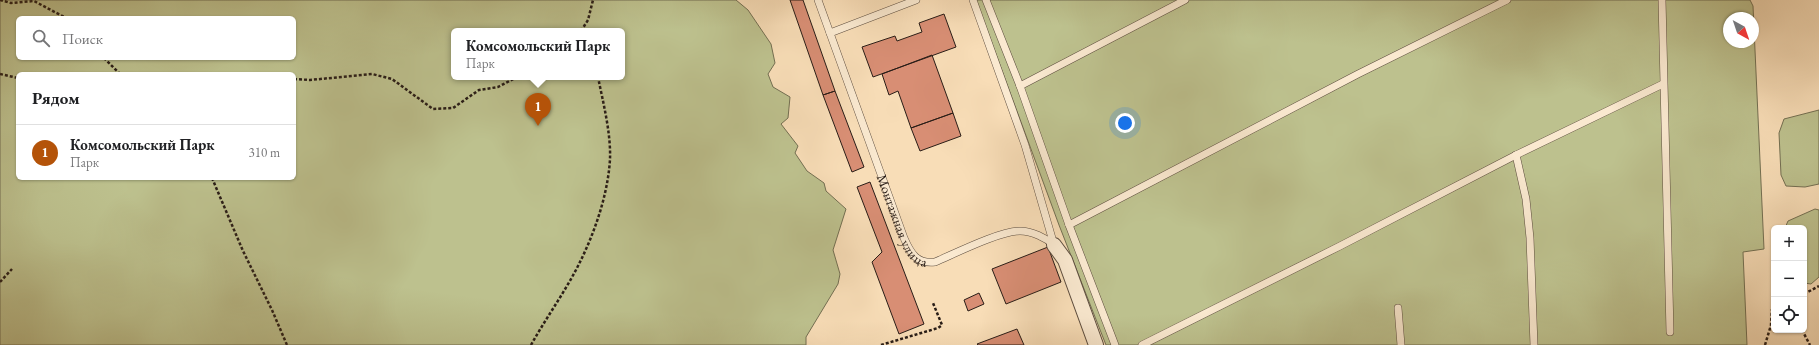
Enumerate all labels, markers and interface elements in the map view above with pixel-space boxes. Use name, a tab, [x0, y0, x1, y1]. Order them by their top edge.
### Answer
north arrow	[1723, 12, 1759, 48]
search box	[16, 16, 296, 60]
icon: search	[30, 27, 52, 49]
popup	[451, 28, 625, 80]
text: Поиск	[62, 29, 103, 48]
text: Комсомольский Парк	[466, 36, 610, 55]
text: Парк	[466, 55, 495, 72]
text: Рядом	[32, 87, 80, 109]
pin: 1	[525, 93, 551, 126]
your location	[1115, 113, 1135, 133]
text: Комсомольский Парк	[70, 135, 215, 154]
text: 1	[42, 144, 48, 161]
text: 310 m	[249, 144, 280, 161]
text: Парк	[70, 154, 99, 171]
street label: Монтажная улица	[873, 172, 930, 271]
map controls	[1771, 225, 1807, 333]
button: +	[1771, 225, 1807, 261]
button: −	[1771, 261, 1807, 297]
button: locate	[1771, 297, 1807, 333]

